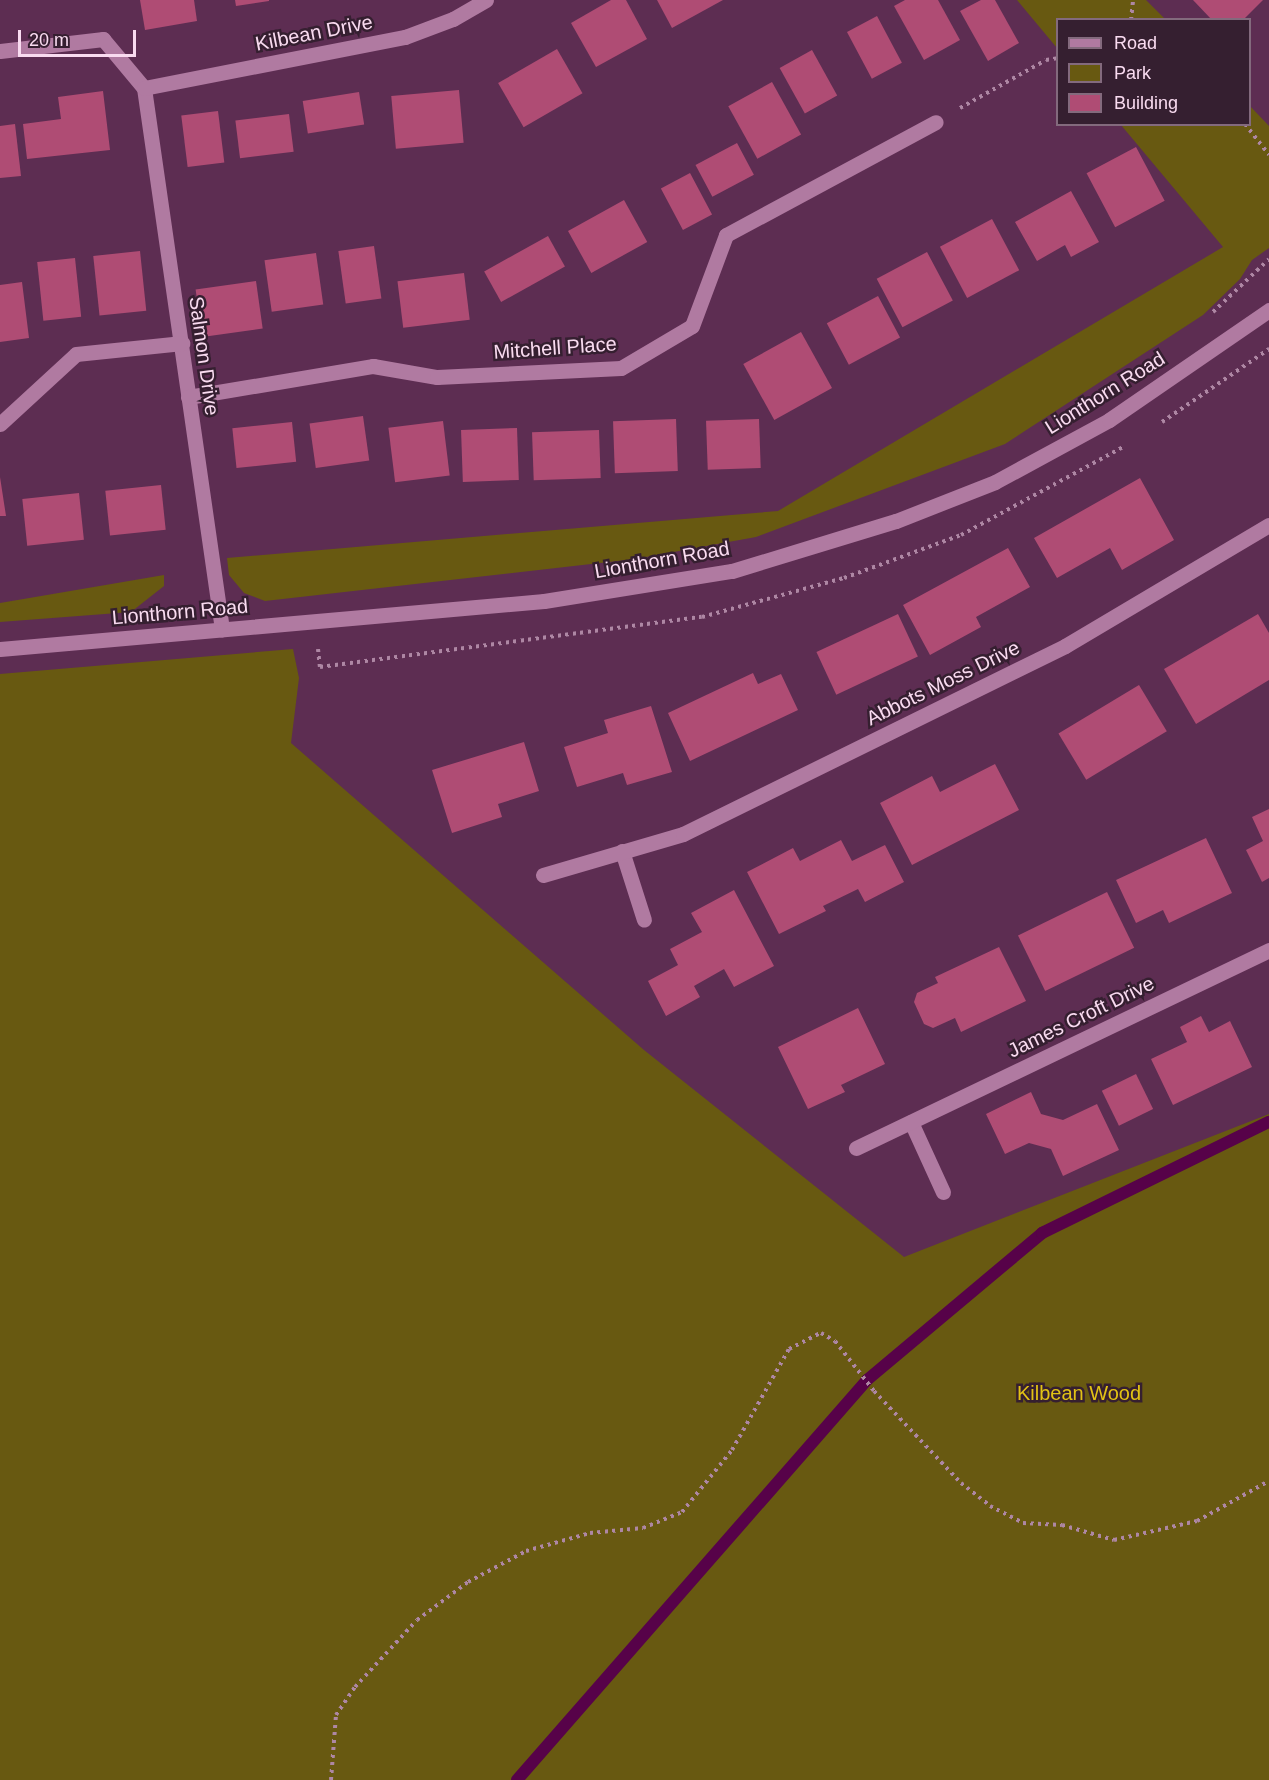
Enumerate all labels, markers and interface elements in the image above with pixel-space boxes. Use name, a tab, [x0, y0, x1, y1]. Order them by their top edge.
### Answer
street label: Kilbean Drive	[253, 10, 375, 56]
scale bar	[21, 18, 140, 56]
legend	[1056, 18, 1251, 126]
text: 20 m	[29, 30, 69, 50]
text: Road	[1114, 33, 1157, 53]
text: Park	[1114, 63, 1151, 83]
text: Building	[1114, 93, 1178, 113]
street label: Salmon Drive	[184, 295, 224, 417]
street label: Mitchell Place	[493, 332, 617, 364]
street label: Lionthorn Road	[1041, 347, 1169, 439]
street label: Lionthorn Road	[593, 536, 731, 584]
street label: Lionthorn Road	[111, 594, 249, 630]
street label: Abbots Moss Drive	[862, 635, 1024, 731]
street label: James Croft Drive	[1004, 971, 1158, 1063]
park label: Kilbean Wood	[1017, 1381, 1141, 1405]

